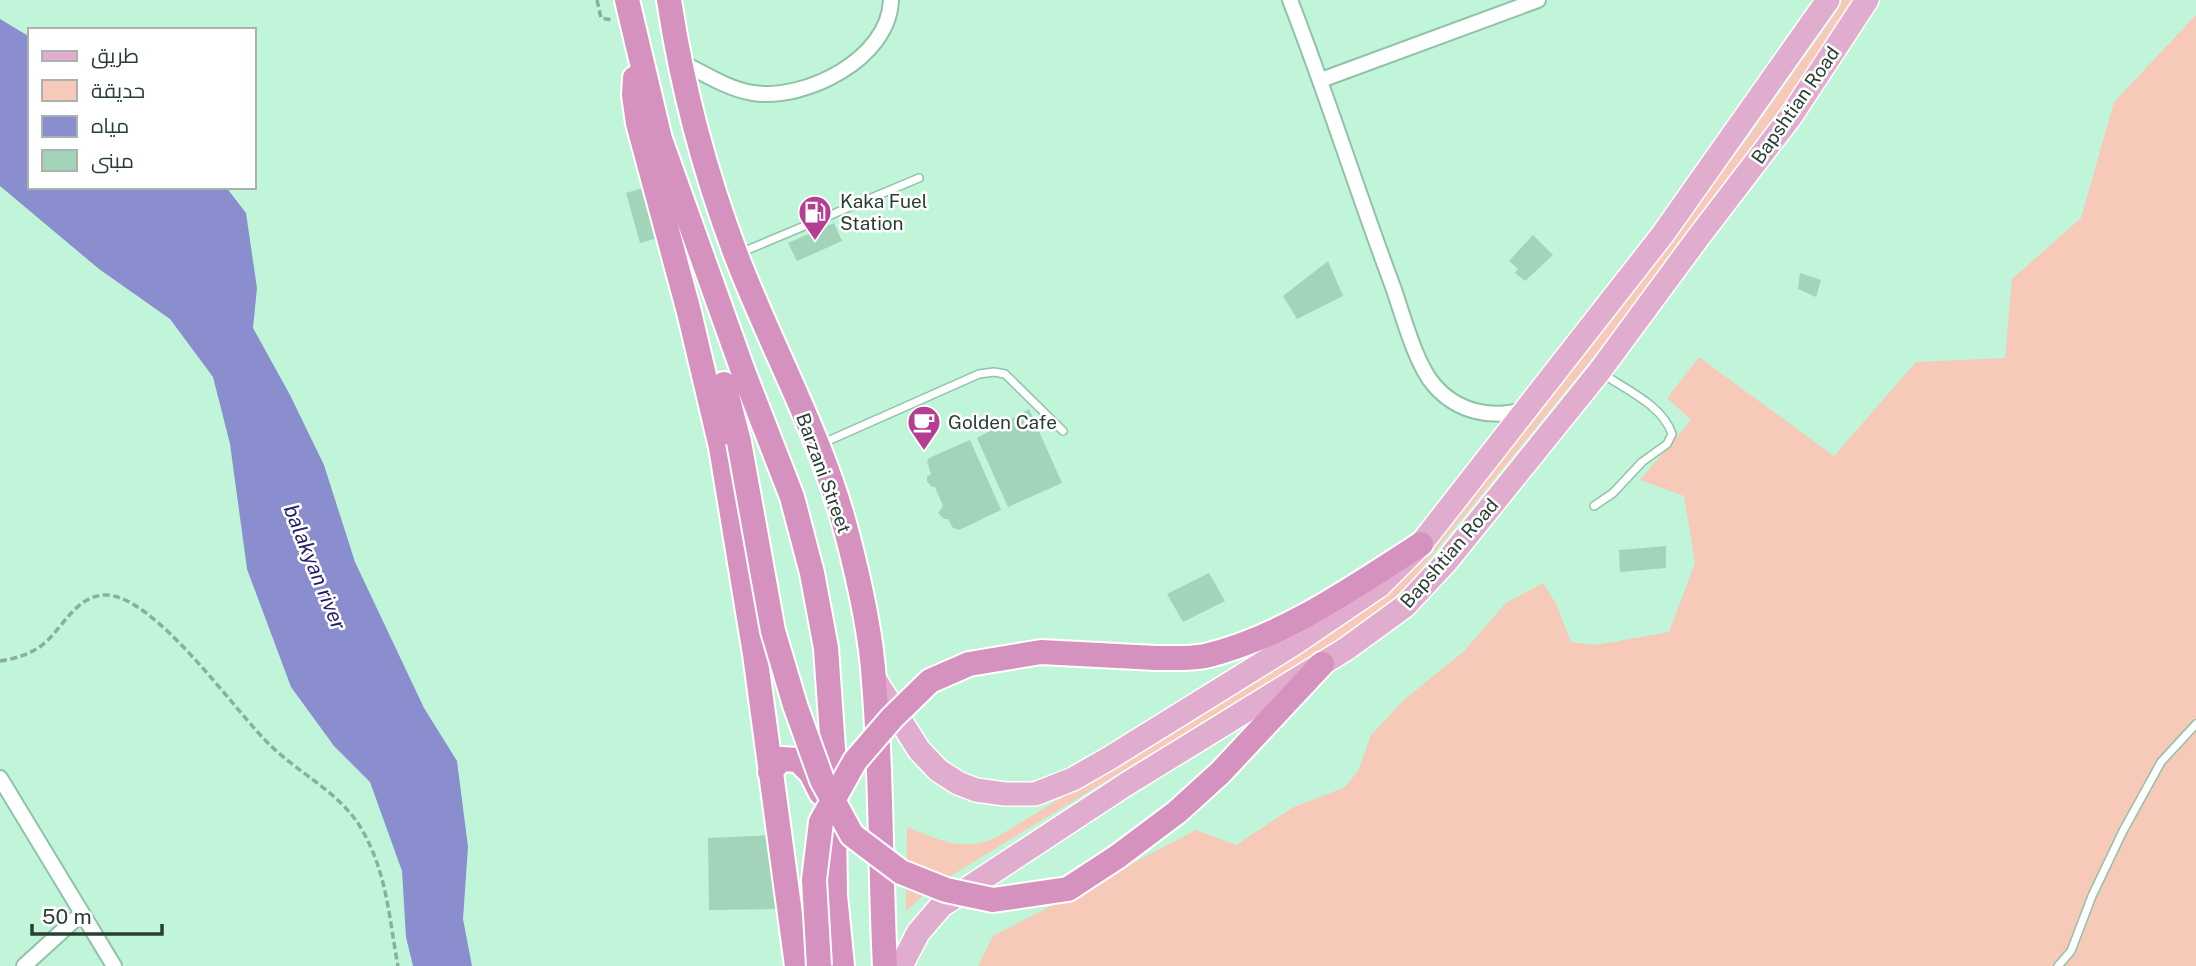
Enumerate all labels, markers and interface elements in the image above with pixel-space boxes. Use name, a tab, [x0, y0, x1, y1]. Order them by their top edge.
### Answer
legend	[28, 28, 256, 189]
street label: Bapshtian Road	[1746, 42, 1844, 168]
text: طريق	[91, 43, 139, 69]
text: حديقة	[91, 78, 145, 103]
text: مياه	[91, 113, 129, 138]
text: مبنى	[91, 148, 134, 174]
place label: Kaka Fuel Station	[840, 190, 928, 234]
fuel station icon: Kaka Fuel Station	[796, 193, 834, 242]
cafe icon: Golden Cafe	[905, 403, 943, 452]
street label: Barzani Street	[792, 410, 856, 536]
place label: Golden Cafe	[948, 411, 1057, 433]
street label: Bapshtian Road	[1395, 494, 1503, 612]
water label: balakyan river	[279, 501, 352, 634]
scale bar	[32, 892, 161, 936]
text: 50 m	[42, 904, 92, 929]

